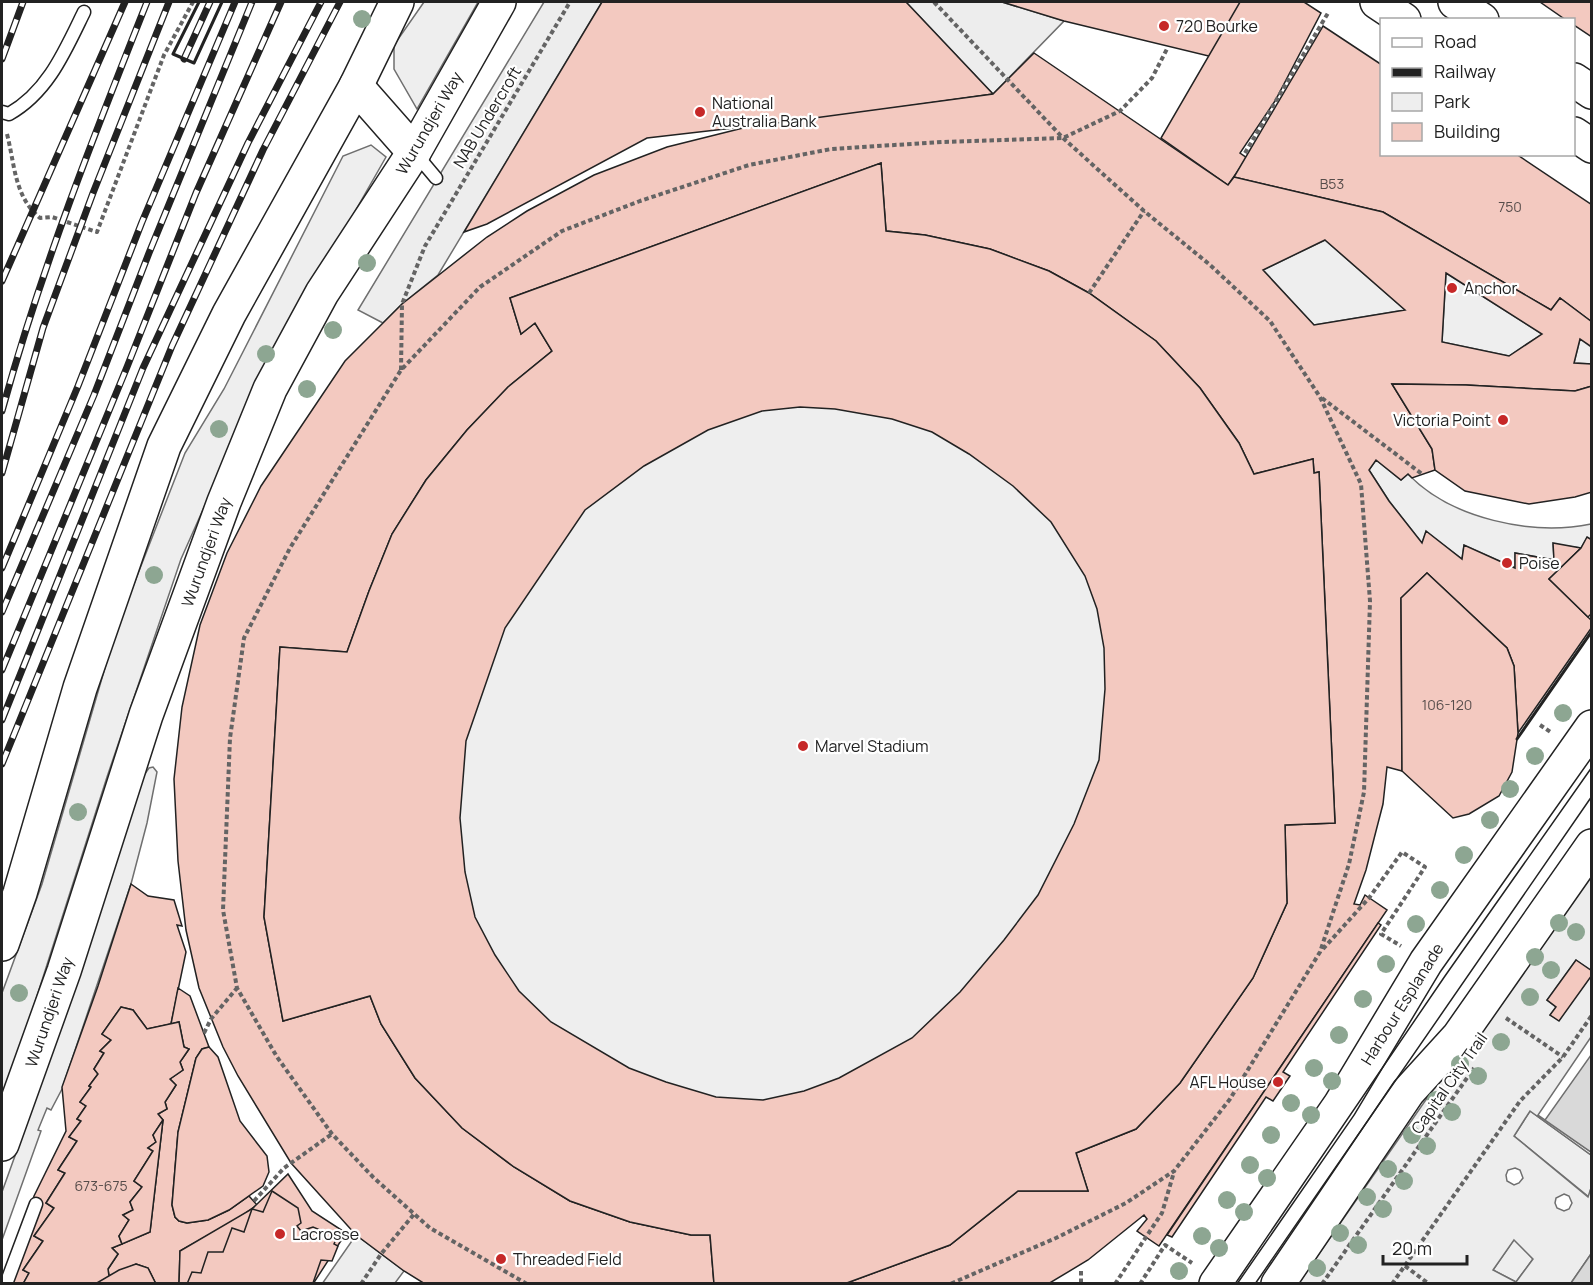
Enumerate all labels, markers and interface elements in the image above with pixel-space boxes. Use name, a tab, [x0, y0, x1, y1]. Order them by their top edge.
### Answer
place label: 720 Bourke	[1176, 15, 1258, 37]
legend	[1380, 18, 1575, 156]
marker: 720 Bourke	[1157, 19, 1171, 33]
text: Road	[1434, 29, 1477, 53]
text: Railway	[1434, 59, 1496, 83]
street label: NAB Undercroft	[448, 62, 526, 172]
street label: Wurundjeri Way	[391, 67, 468, 178]
text: Park	[1434, 89, 1471, 113]
place label: National Australia Bank	[712, 92, 818, 132]
marker: National Australia Bank	[693, 105, 707, 119]
text: Building	[1434, 119, 1500, 143]
house number: B53	[1320, 174, 1344, 193]
house number: 750	[1498, 197, 1522, 216]
place label: Anchor	[1464, 277, 1517, 299]
marker: Anchor	[1445, 281, 1459, 295]
place label: Victoria Point	[1393, 409, 1491, 431]
marker: Victoria Point	[1496, 413, 1510, 427]
street label: Wurundjeri Way	[176, 494, 236, 610]
place label: Poise	[1519, 552, 1560, 574]
marker: Poise	[1500, 556, 1514, 570]
house number: 106-120	[1422, 695, 1472, 714]
place label: Marvel Stadium	[815, 735, 929, 757]
marker: Marvel Stadium	[796, 739, 810, 753]
street label: Harbour Esplanade	[1356, 939, 1448, 1069]
street label: Wurundjeri Way	[20, 953, 78, 1070]
street label: Capital City Trail	[1406, 1028, 1492, 1138]
place label: AFL House	[1190, 1071, 1266, 1093]
marker: AFL House	[1271, 1075, 1285, 1089]
house number: 673-675	[74, 1176, 128, 1195]
place label: Lacrosse	[292, 1223, 359, 1245]
marker: Lacrosse	[273, 1227, 287, 1241]
scale bar	[1383, 1228, 1467, 1266]
text: 20 m	[1392, 1236, 1432, 1260]
place label: Threaded Field	[513, 1248, 622, 1270]
marker: Threaded Field	[494, 1252, 508, 1266]

